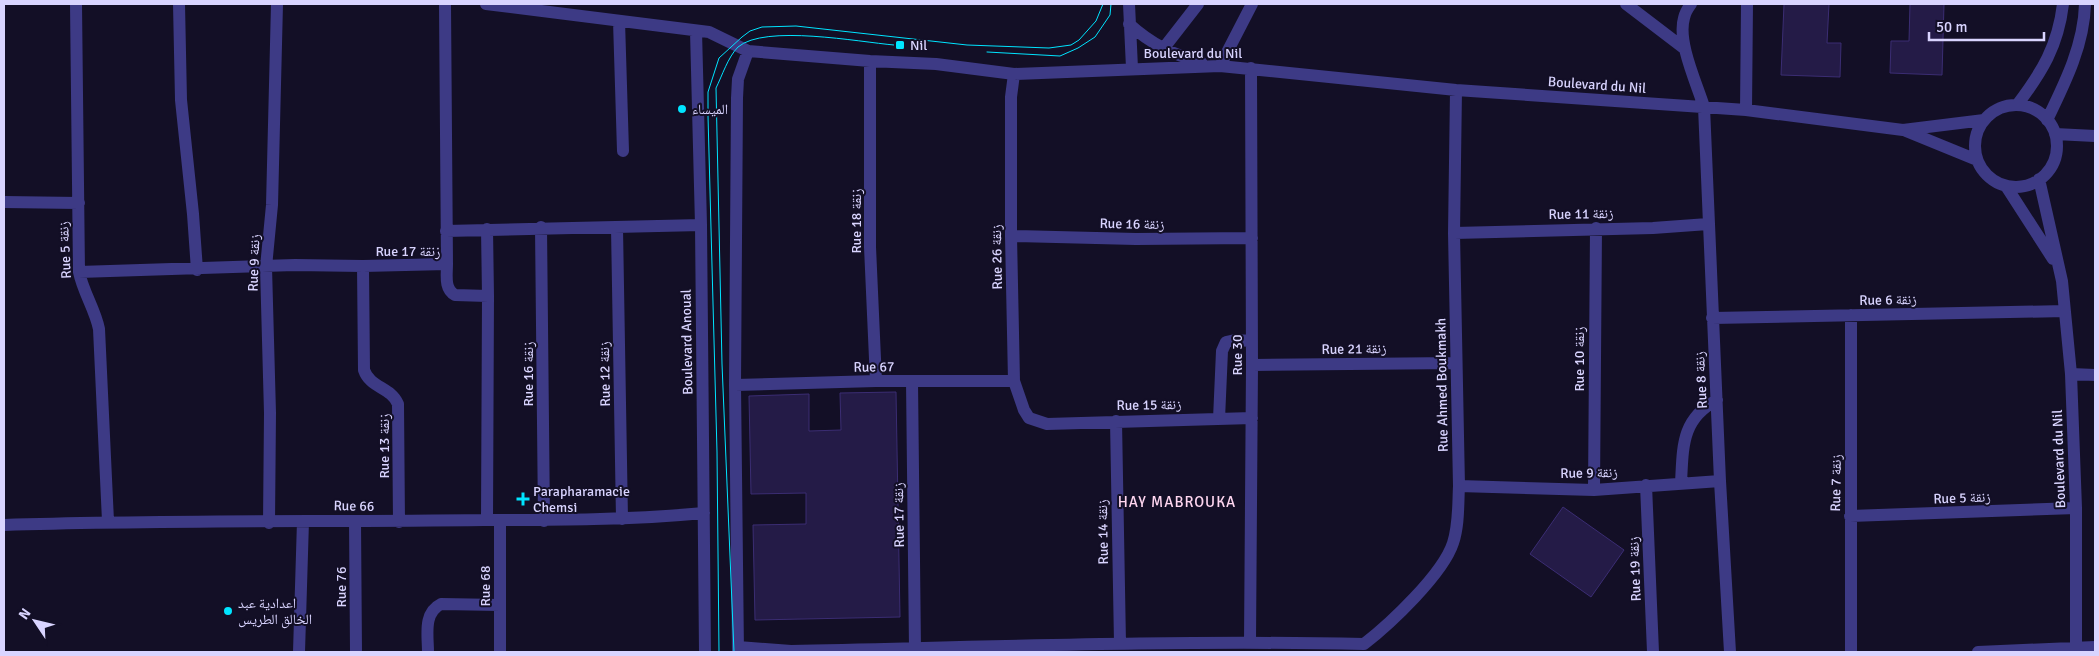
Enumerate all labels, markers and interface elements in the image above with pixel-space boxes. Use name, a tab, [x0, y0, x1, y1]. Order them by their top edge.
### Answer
scale bar	[1929, 10, 2044, 42]
text: 50 m	[1936, 18, 1967, 36]
place label: Nil	[910, 37, 927, 54]
marker: Nil	[894, 39, 906, 51]
street label: Boulevard du Nil	[1144, 45, 1242, 62]
street label: Boulevard du Nil	[1547, 73, 1647, 97]
place label: الميساء	[692, 101, 728, 118]
marker: الميساء	[676, 103, 688, 115]
street label: Rue 18 زنقة	[848, 188, 865, 254]
street label: Rue 11 زنقة	[1548, 205, 1614, 223]
street label: Rue 16 زنقة	[1099, 215, 1165, 233]
street label: Rue 5 زنقة	[55, 221, 75, 279]
street label: Rue 26 زنقة	[988, 224, 1006, 290]
street label: Rue 9 زنقة	[245, 234, 263, 292]
street label: Rue 17 زنقة	[375, 243, 441, 260]
street label: Boulevard Anoual	[678, 289, 696, 395]
street label: Rue 6 زنقة	[1859, 291, 1917, 309]
street label: Rue Ahmed Boukmakh	[1432, 318, 1452, 452]
street label: Rue 10 زنقة	[1571, 326, 1588, 392]
street label: Rue 30	[1229, 335, 1246, 375]
street label: Rue 21 زنقة	[1321, 340, 1387, 358]
street label: Rue 16 زنقة	[520, 341, 537, 407]
street label: Rue 12 زنقة	[596, 341, 614, 407]
street label: Rue 8 زنقة	[1691, 351, 1711, 409]
street label: Rue 67	[853, 358, 895, 376]
street label: Rue 15 زنقة	[1116, 396, 1182, 414]
street label: Boulevard du Nil	[2049, 409, 2069, 509]
street label: Rue 13 زنقة	[376, 413, 393, 479]
street label: Rue 7 زنقة	[1827, 454, 1845, 512]
street label: Rue 9 زنقة	[1560, 464, 1618, 482]
street label: Rue 17 زنقة	[890, 482, 908, 548]
place label: Parapharamacie Chemsi	[533, 483, 630, 516]
street label: Rue 5 زنقة	[1933, 489, 1991, 507]
marker: Parapharamacie Chemsi	[517, 493, 529, 505]
district label: HAY MABROUKA	[1118, 493, 1236, 511]
street label: Rue 66	[333, 497, 375, 515]
street label: Rue 14 زنقة	[1094, 499, 1112, 565]
street label: Rue 19 زنقة	[1625, 536, 1645, 602]
street label: Rue 68	[477, 566, 494, 606]
street label: Rue 76	[333, 567, 350, 607]
place label: اعدادية عبد الخالق الطريس	[238, 595, 312, 629]
north arrow	[10, 596, 60, 646]
text: N	[15, 605, 35, 623]
marker: اعدادية عبد الخالق الطريس	[222, 605, 234, 617]

